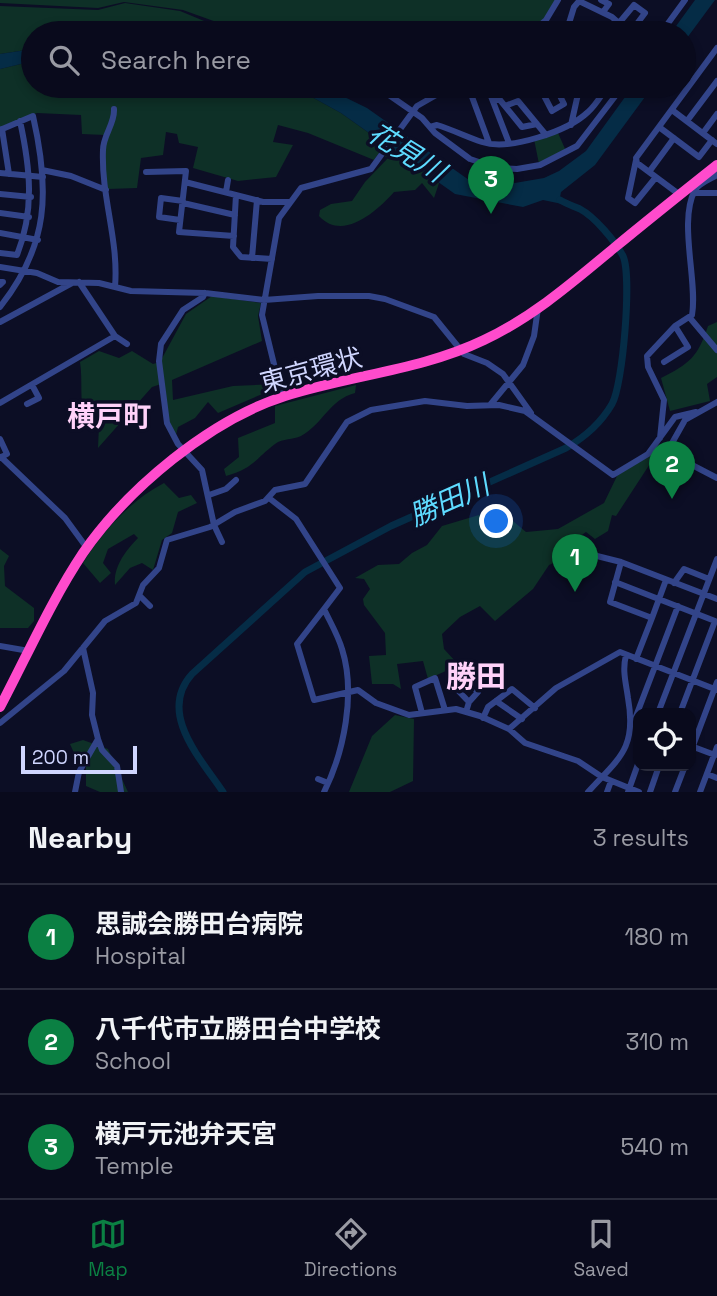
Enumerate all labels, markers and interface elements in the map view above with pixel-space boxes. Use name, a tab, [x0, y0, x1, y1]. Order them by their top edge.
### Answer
search box	[21, 21, 696, 98]
icon: search	[45, 41, 83, 79]
text: Search here	[101, 43, 251, 77]
water label: 花見川	[362, 114, 455, 191]
pin: 3	[468, 156, 514, 214]
street label: 東京環状	[256, 340, 366, 400]
district label: 横戸町	[67, 398, 151, 434]
pin: 2	[649, 441, 695, 499]
water label: 勝田川	[403, 465, 497, 534]
your location	[479, 504, 513, 538]
pin: 1	[552, 534, 598, 592]
district label: 勝田	[446, 657, 506, 696]
map controls	[633, 708, 696, 771]
button: locate	[633, 708, 696, 771]
scale bar	[21, 743, 136, 775]
text: 200 m	[32, 745, 89, 770]
text: Nearby	[28, 818, 132, 857]
text: 3 results	[593, 823, 689, 853]
text: 思誠会勝田台病院	[95, 907, 303, 941]
text: 1	[46, 922, 56, 952]
text: 180 m	[625, 922, 689, 952]
text: Hospital	[95, 941, 186, 971]
text: 八千代市立勝田台中学校	[95, 1012, 381, 1046]
text: 2	[44, 1027, 58, 1057]
text: 310 m	[625, 1027, 689, 1057]
text: School	[95, 1046, 171, 1076]
text: 横戸元池弁天宮	[95, 1117, 277, 1151]
text: 3	[44, 1132, 58, 1162]
text: 540 m	[620, 1132, 689, 1162]
text: Temple	[95, 1151, 174, 1181]
tab: Map	[88, 1215, 128, 1282]
tab: Directions	[304, 1215, 397, 1282]
tab: Saved	[573, 1215, 629, 1282]

